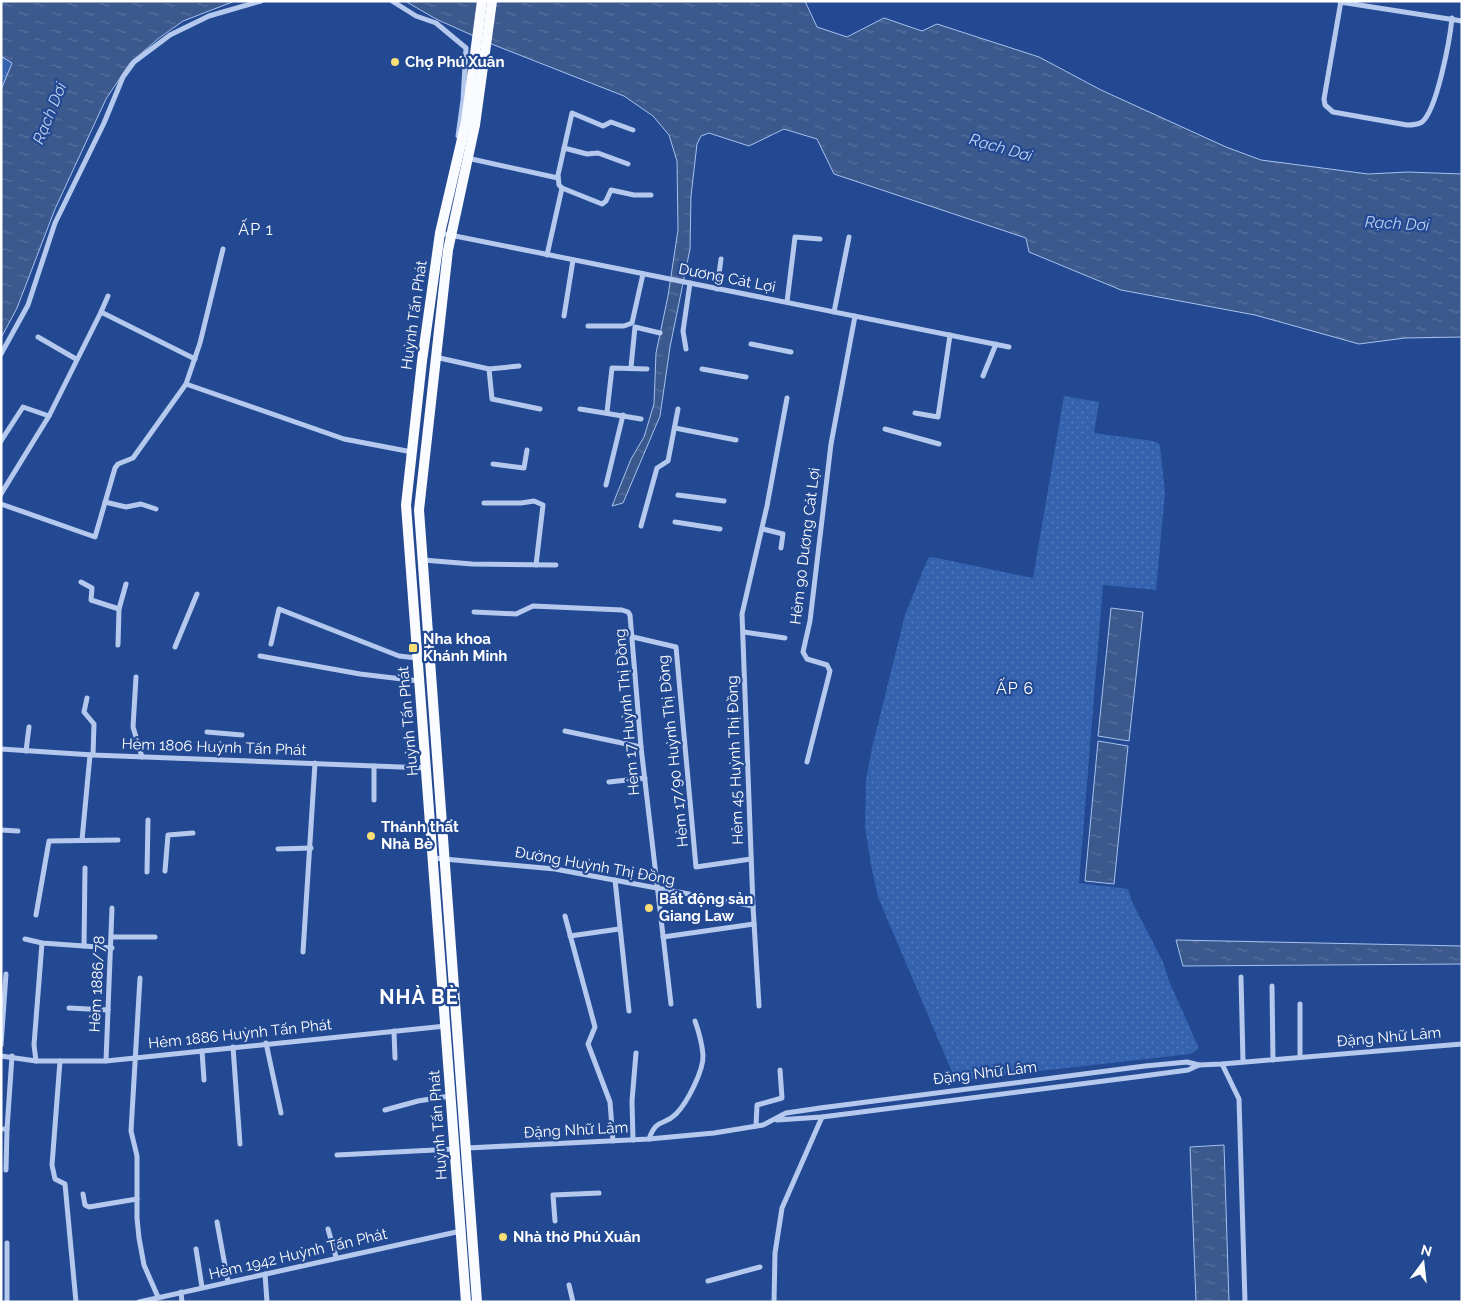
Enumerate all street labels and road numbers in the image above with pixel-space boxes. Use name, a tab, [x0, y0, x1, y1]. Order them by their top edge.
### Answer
street label: Huỳnh Tấn Phát	[397, 259, 431, 371]
street label: Dương Cát Lợi	[677, 260, 777, 296]
street label: Hẻm 90 Dương Cát Lợi	[786, 467, 824, 625]
street label: Hẻm 17 Huỳnh Thị Đồng	[611, 628, 643, 796]
street label: Hẻm 17/90 Huỳnh Thị Đồng	[654, 654, 692, 848]
street label: Huỳnh Tấn Phát	[394, 665, 422, 777]
street label: Hẻm 45 Huỳnh Thị Đồng	[723, 675, 747, 845]
street label: Hẻm 1806 Huỳnh Tấn Phát	[121, 735, 307, 759]
street label: Đường Huỳnh Thị Đồng	[514, 843, 676, 889]
street label: Hẻm 1886/78	[85, 935, 109, 1033]
street label: Hẻm 1886 Huỳnh Tấn Phát	[147, 1015, 333, 1053]
street label: Đặng Nhữ Lâm	[1336, 1023, 1442, 1051]
street label: Đặng Nhữ Lâm	[932, 1058, 1038, 1088]
street label: Huỳnh Tấn Phát	[425, 1069, 451, 1181]
street label: Đặng Nhữ Lâm	[523, 1118, 629, 1142]
street label: Hẻm 1942 Huỳnh Tấn Phát	[207, 1225, 389, 1283]

